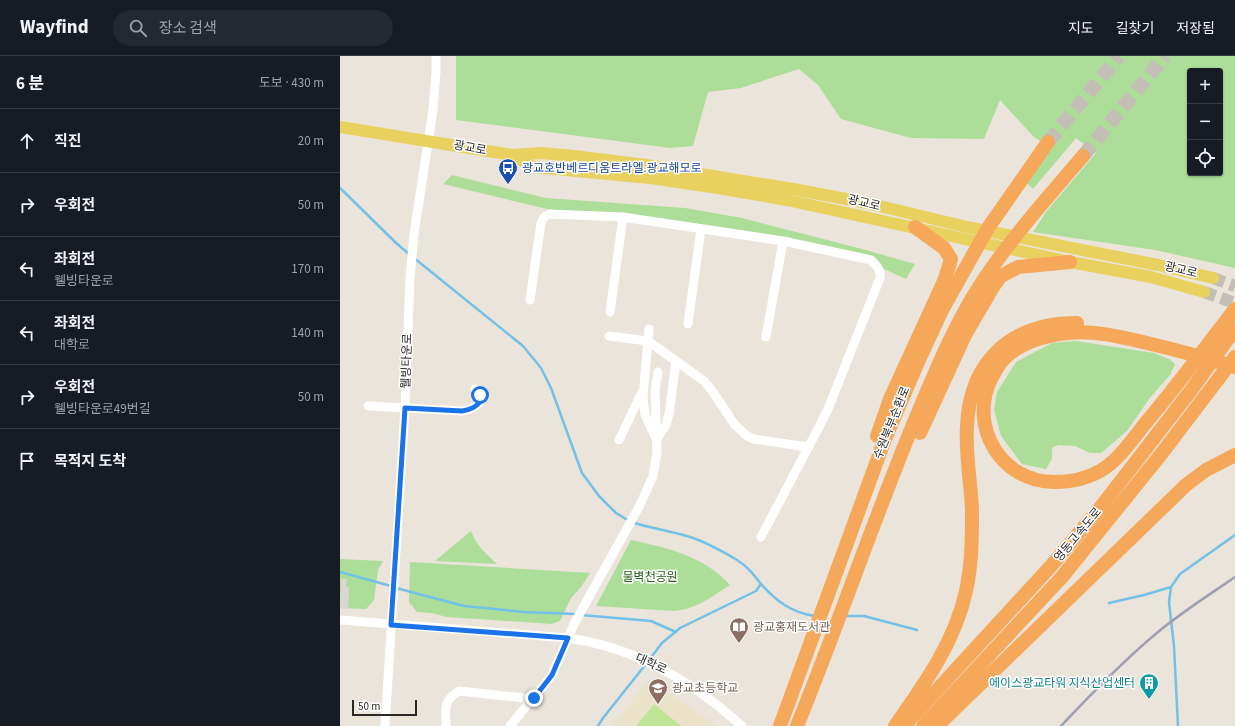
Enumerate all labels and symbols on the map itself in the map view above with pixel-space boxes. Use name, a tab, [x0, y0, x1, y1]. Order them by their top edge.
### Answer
street label: 광교로	[452, 137, 488, 159]
bus stop icon: 광교호반베르디움트라엘.광교해모로	[497, 157, 519, 185]
place label: 광교호반베르디움트라엘.광교해모로	[522, 160, 702, 177]
street label: 광교로	[846, 191, 882, 215]
street label: 광교로	[1163, 258, 1199, 282]
street label: 웰빙타운로	[398, 333, 416, 389]
street label: 수원북부순환로	[870, 384, 914, 462]
route start	[471, 386, 489, 404]
street label: 영동고속도로	[1050, 504, 1106, 566]
park label: 물벽천공원	[622, 569, 678, 586]
library icon: 광교홍재도서관	[728, 616, 750, 644]
place label: 광교홍재도서관	[753, 619, 830, 636]
street label: 대학로	[632, 649, 670, 679]
building icon: 에이스광교타워 지식산업센터	[1138, 672, 1160, 700]
place label: 에이스광교타워 지식산업센터	[989, 675, 1135, 692]
school or university icon: 광교초등학교	[647, 677, 669, 705]
place label: 광교초등학교	[672, 680, 738, 697]
route end	[525, 689, 543, 707]
scale bar	[352, 698, 417, 717]

